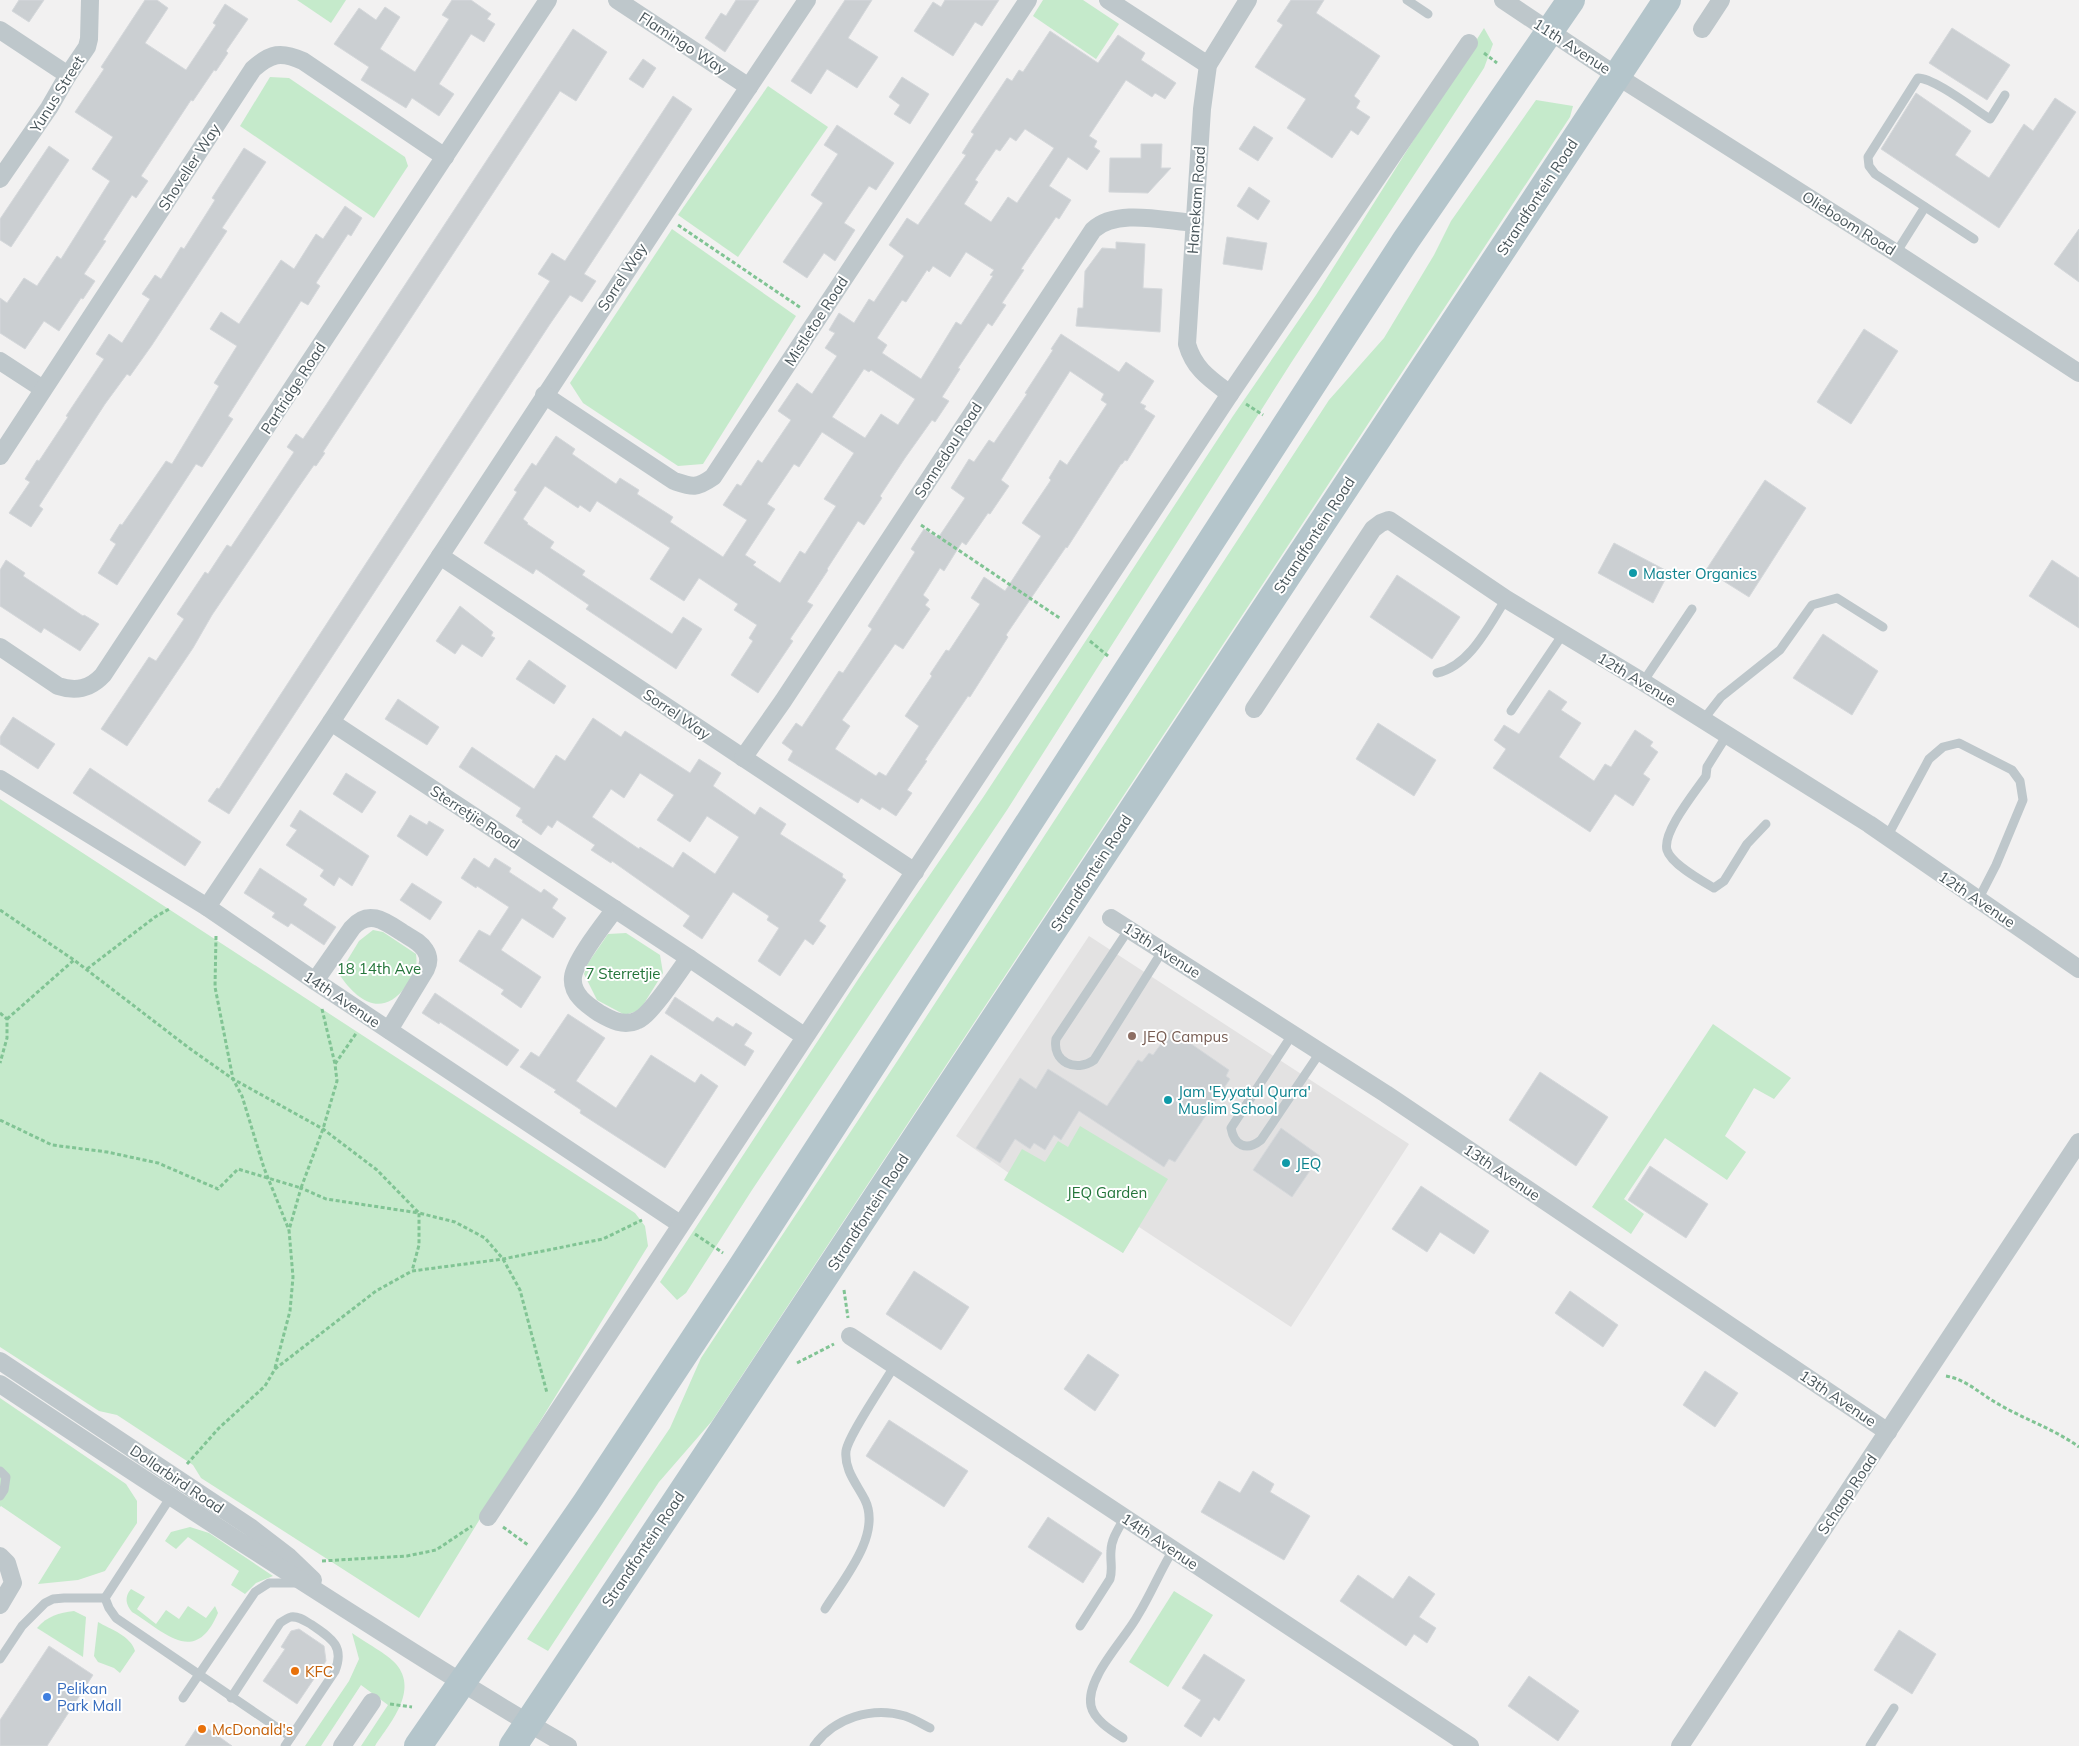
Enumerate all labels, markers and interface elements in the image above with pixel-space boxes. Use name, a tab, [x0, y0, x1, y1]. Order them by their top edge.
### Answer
street label: Flamingo Way	[636, 8, 730, 78]
street label: 11th Avenue	[1530, 14, 1614, 78]
street label: Yunus Street	[25, 52, 88, 137]
street label: Shoveller Way	[154, 120, 224, 214]
street label: Strandfontein Road	[1492, 135, 1582, 259]
street label: Hanekam Road	[1183, 145, 1209, 255]
street label: Olieboom Road	[1799, 187, 1899, 259]
street label: Sorrel Way	[593, 239, 651, 314]
street label: Mistletoe Road	[780, 272, 852, 370]
street label: Partridge Road	[256, 339, 330, 437]
street label: Sonnedou Road	[910, 398, 986, 502]
street label: Strandfontein Road	[1269, 473, 1359, 597]
place label: Master Organics	[1643, 564, 1757, 583]
marker: Master Organics	[1627, 567, 1639, 579]
street label: 12th Avenue	[1594, 648, 1680, 710]
street label: Sorrel Way	[640, 685, 714, 743]
street label: Sterretjie Road	[427, 781, 523, 853]
street label: Strandfontein Road	[1046, 811, 1136, 935]
street label: 12th Avenue	[1935, 866, 2019, 932]
street label: 13th Avenue	[1120, 918, 1204, 982]
park label: 18 14th Ave	[337, 959, 421, 978]
park label: 7 Sterretjie	[585, 964, 661, 983]
street label: 14th Avenue	[300, 966, 384, 1032]
place label: JEQ Campus	[1142, 1027, 1228, 1046]
marker: JEQ Campus	[1126, 1030, 1138, 1042]
place label: Jam 'Eyyatul Qurra' Muslim School	[1178, 1082, 1311, 1118]
marker: Jam 'Eyyatul Qurra' Muslim School	[1162, 1094, 1174, 1106]
street label: 13th Avenue	[1460, 1139, 1544, 1205]
street label: Strandfontein Road	[823, 1150, 913, 1274]
place label: JEQ	[1296, 1154, 1321, 1173]
marker: JEQ	[1280, 1157, 1292, 1169]
park label: JEQ Garden	[1067, 1183, 1147, 1202]
street label: 13th Avenue	[1796, 1365, 1880, 1431]
street label: Dollarbird Road	[127, 1441, 227, 1517]
street label: Schaap Road	[1813, 1450, 1881, 1538]
street label: Strandfontein Road	[597, 1488, 689, 1610]
street label: 14th Avenue	[1118, 1508, 1202, 1574]
place label: KFC	[305, 1662, 333, 1681]
marker: KFC	[289, 1665, 301, 1677]
place label: Pelikan Park Mall	[57, 1679, 122, 1715]
marker: Pelikan Park Mall	[41, 1691, 53, 1703]
place label: McDonald's	[212, 1720, 293, 1739]
marker: McDonald's	[196, 1723, 208, 1735]

